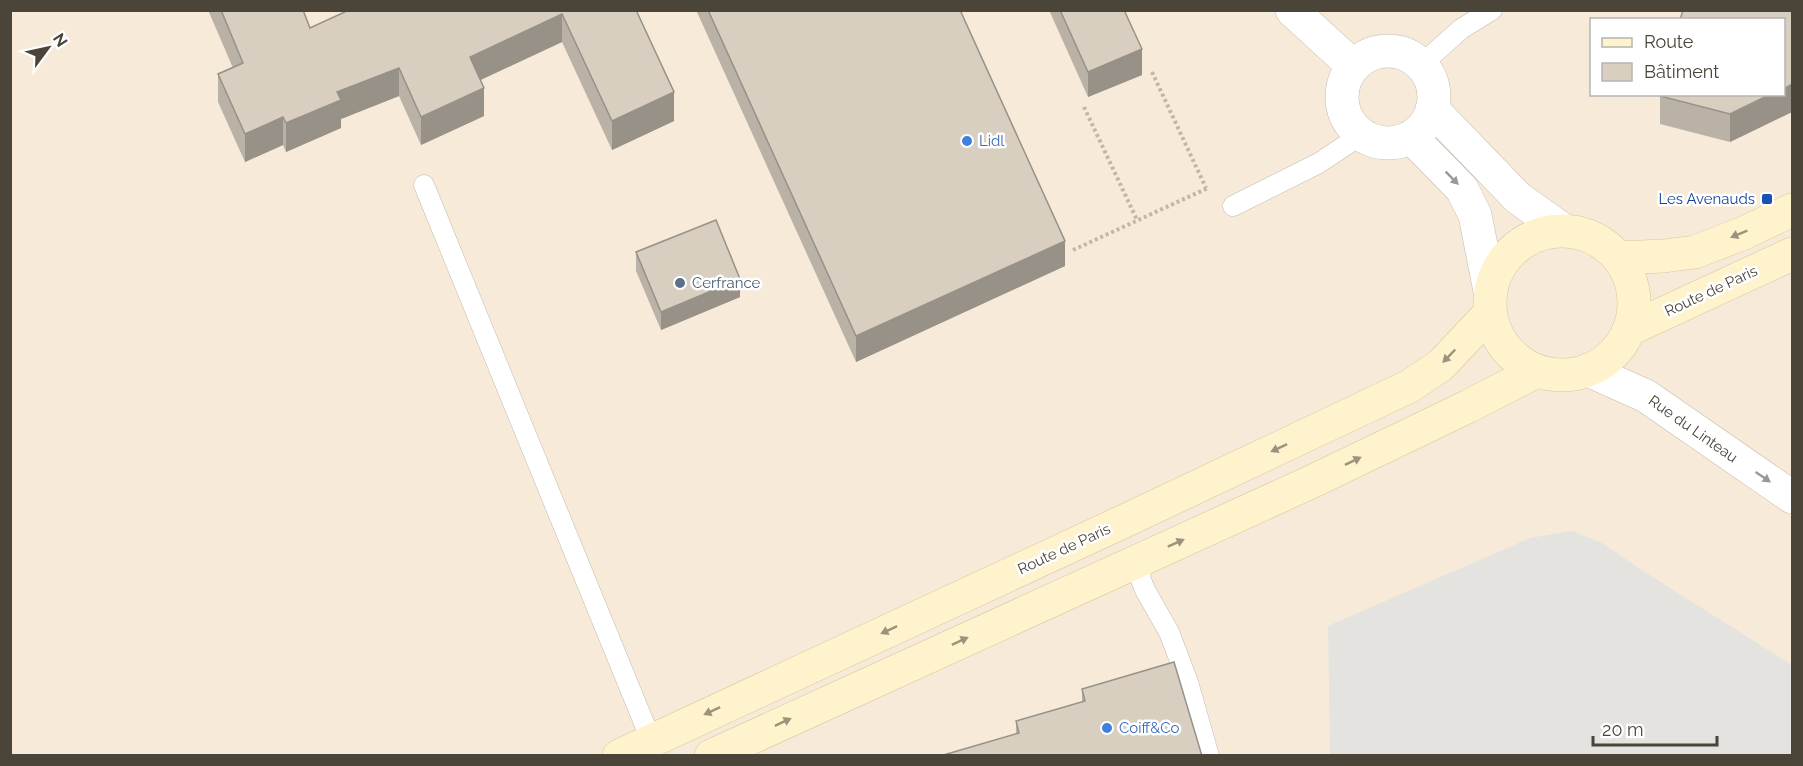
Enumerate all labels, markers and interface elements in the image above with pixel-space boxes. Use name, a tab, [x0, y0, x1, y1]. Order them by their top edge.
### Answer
north arrow	[18, 18, 78, 78]
legend	[1590, 18, 1785, 96]
text: N	[49, 30, 71, 50]
text: Route	[1644, 31, 1694, 52]
text: Bâtiment	[1644, 61, 1719, 82]
place label: Lidl	[979, 132, 1005, 150]
marker: Lidl	[960, 134, 974, 148]
one-way arrow	[1445, 171, 1459, 185]
place label: Les Avenauds	[1658, 190, 1755, 208]
marker: Les Avenauds	[1760, 192, 1774, 206]
one-way arrow	[1730, 229, 1748, 239]
street label: Route de Paris	[1662, 262, 1760, 320]
place label: Cerfrance	[692, 274, 761, 292]
marker: Cerfrance	[673, 276, 687, 290]
one-way arrow	[1443, 348, 1457, 362]
street label: Rue du Linteau	[1645, 392, 1741, 466]
one-way arrow	[1270, 444, 1287, 453]
one-way arrow	[1344, 457, 1361, 466]
one-way arrow	[1755, 471, 1771, 482]
street label: Route de Paris	[1015, 520, 1113, 578]
one-way arrow	[1167, 538, 1184, 547]
one-way arrow	[881, 625, 898, 634]
one-way arrow	[951, 636, 969, 645]
one-way arrow	[704, 707, 721, 716]
scale bar	[1593, 709, 1718, 747]
one-way arrow	[774, 718, 791, 727]
place label: Coiff&Co	[1119, 719, 1180, 737]
text: 20 m	[1602, 719, 1644, 740]
marker: Coiff&Co	[1100, 721, 1114, 735]

